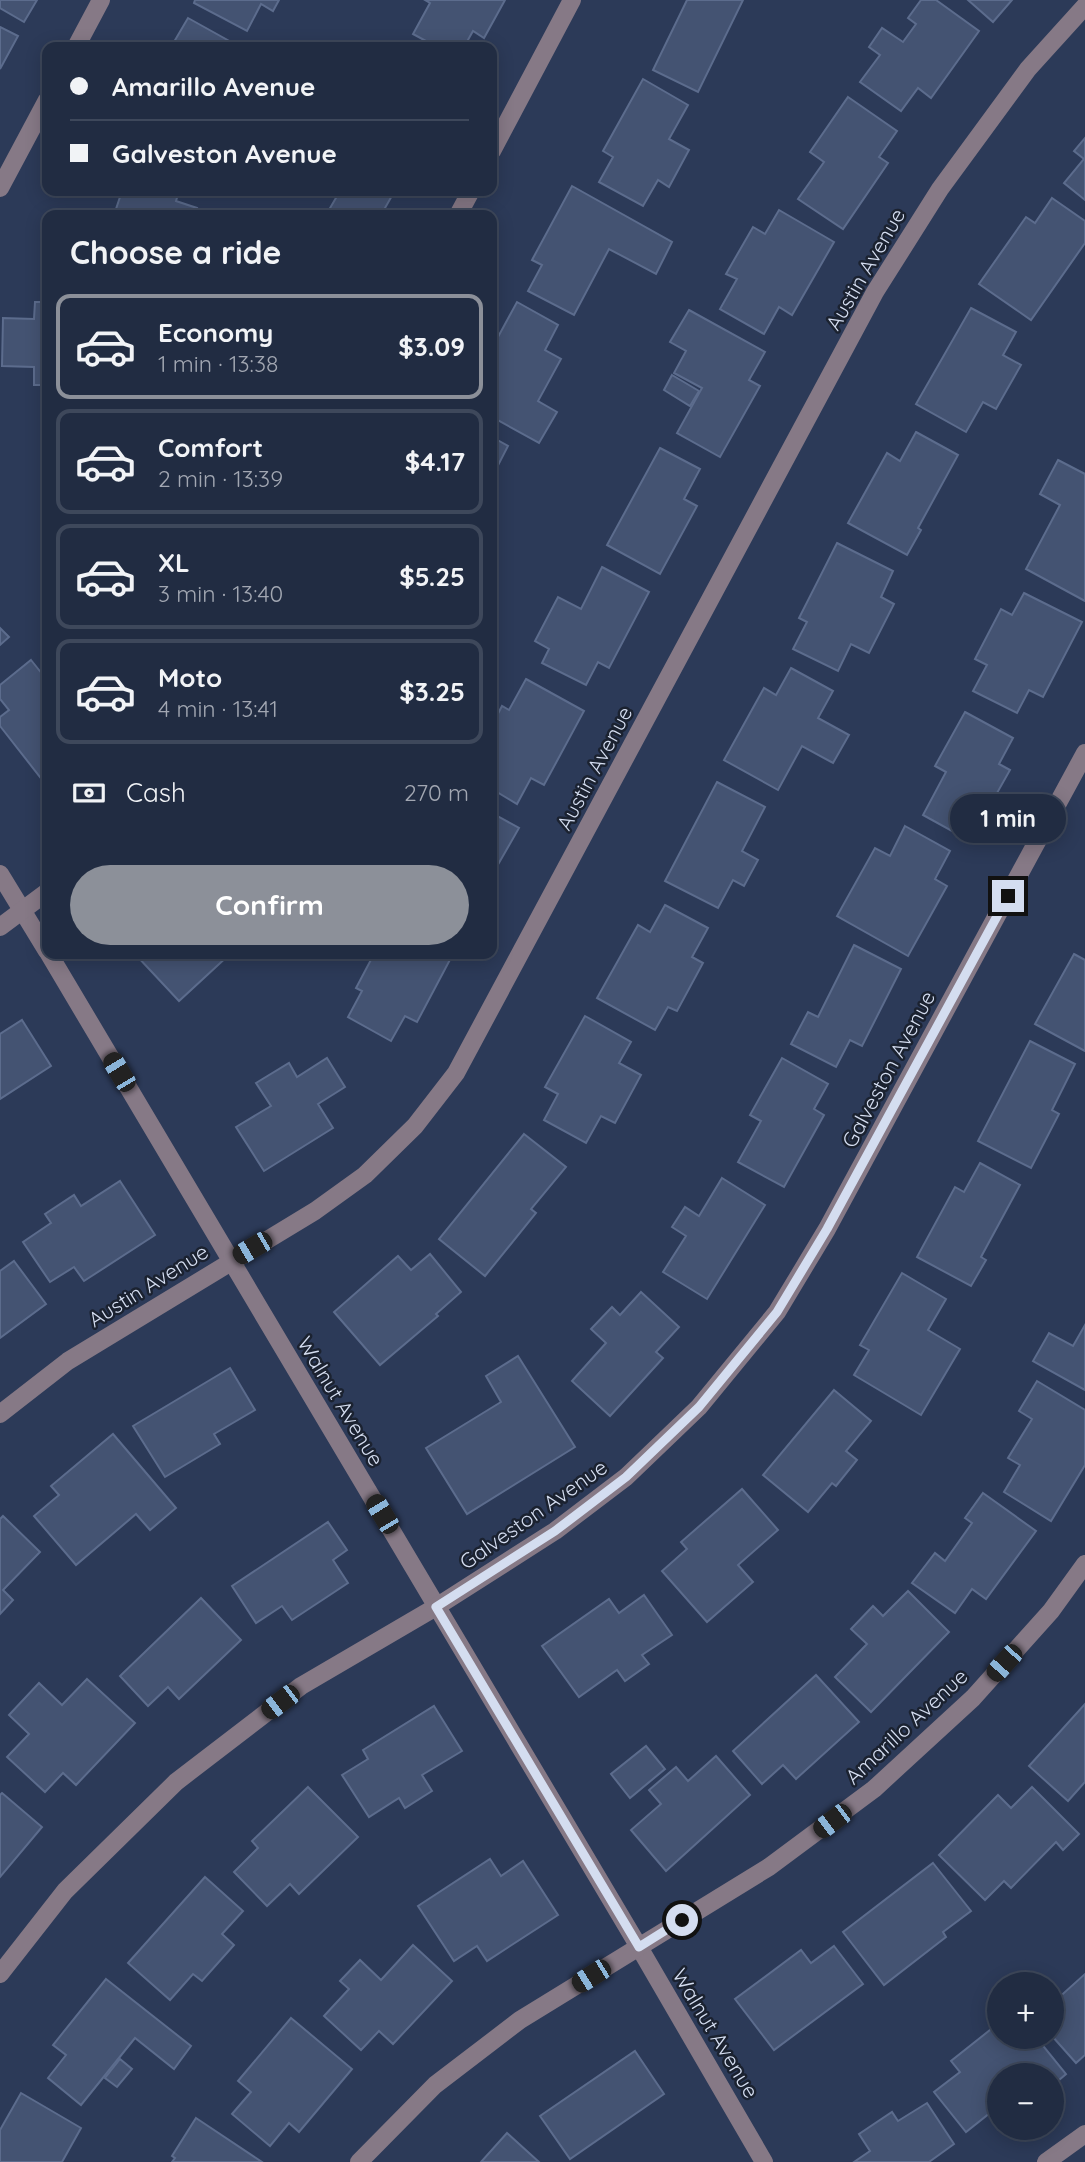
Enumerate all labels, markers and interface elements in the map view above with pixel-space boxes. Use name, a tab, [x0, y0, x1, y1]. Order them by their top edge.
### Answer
text: Amarillo Avenue	[112, 70, 315, 103]
text: Galveston Avenue	[112, 137, 337, 170]
street label: Austin Avenue	[820, 203, 910, 335]
text: Choose a ride	[70, 232, 282, 272]
icon: car	[74, 315, 137, 378]
text: Economy	[158, 316, 273, 349]
text: $3.09	[398, 330, 465, 363]
text: 1 min · 13:38	[158, 349, 278, 378]
icon: car	[74, 430, 137, 493]
text: Comfort	[158, 431, 263, 464]
text: $4.17	[405, 445, 465, 478]
text: 2 min · 13:39	[158, 464, 283, 493]
icon: car	[74, 545, 137, 608]
text: XL	[158, 546, 190, 579]
text: $5.25	[399, 560, 465, 593]
text: 3 min · 13:40	[158, 579, 283, 608]
icon: car	[74, 660, 137, 723]
text: Moto	[158, 661, 222, 694]
text: $3.25	[399, 675, 465, 708]
text: 4 min · 13:41	[158, 694, 278, 723]
street label: Austin Avenue	[550, 702, 638, 834]
icon: cash	[70, 774, 108, 812]
text: Cash	[126, 776, 186, 809]
text: 270 m	[404, 778, 469, 807]
callout: 1 min	[950, 794, 1066, 844]
text: 1 min	[980, 804, 1036, 833]
button: Confirm	[70, 865, 469, 945]
route end	[992, 880, 1024, 912]
street label: Galveston Avenue	[836, 986, 940, 1152]
car	[100, 1049, 139, 1095]
car	[229, 1228, 276, 1268]
street label: Austin Avenue	[83, 1238, 213, 1332]
street label: Walnut Avenue	[292, 1332, 390, 1470]
street label: Galveston Avenue	[454, 1453, 612, 1575]
car	[363, 1491, 402, 1537]
car	[983, 1640, 1026, 1686]
street label: Amarillo Avenue	[839, 1663, 973, 1789]
car	[257, 1681, 304, 1723]
car	[809, 1800, 856, 1842]
route start	[666, 1904, 698, 1936]
car	[568, 1956, 615, 1996]
street label: Walnut Avenue	[667, 1964, 765, 2102]
map controls	[987, 1972, 1064, 2140]
button: +	[987, 1972, 1064, 2049]
button: −	[987, 2063, 1064, 2140]

